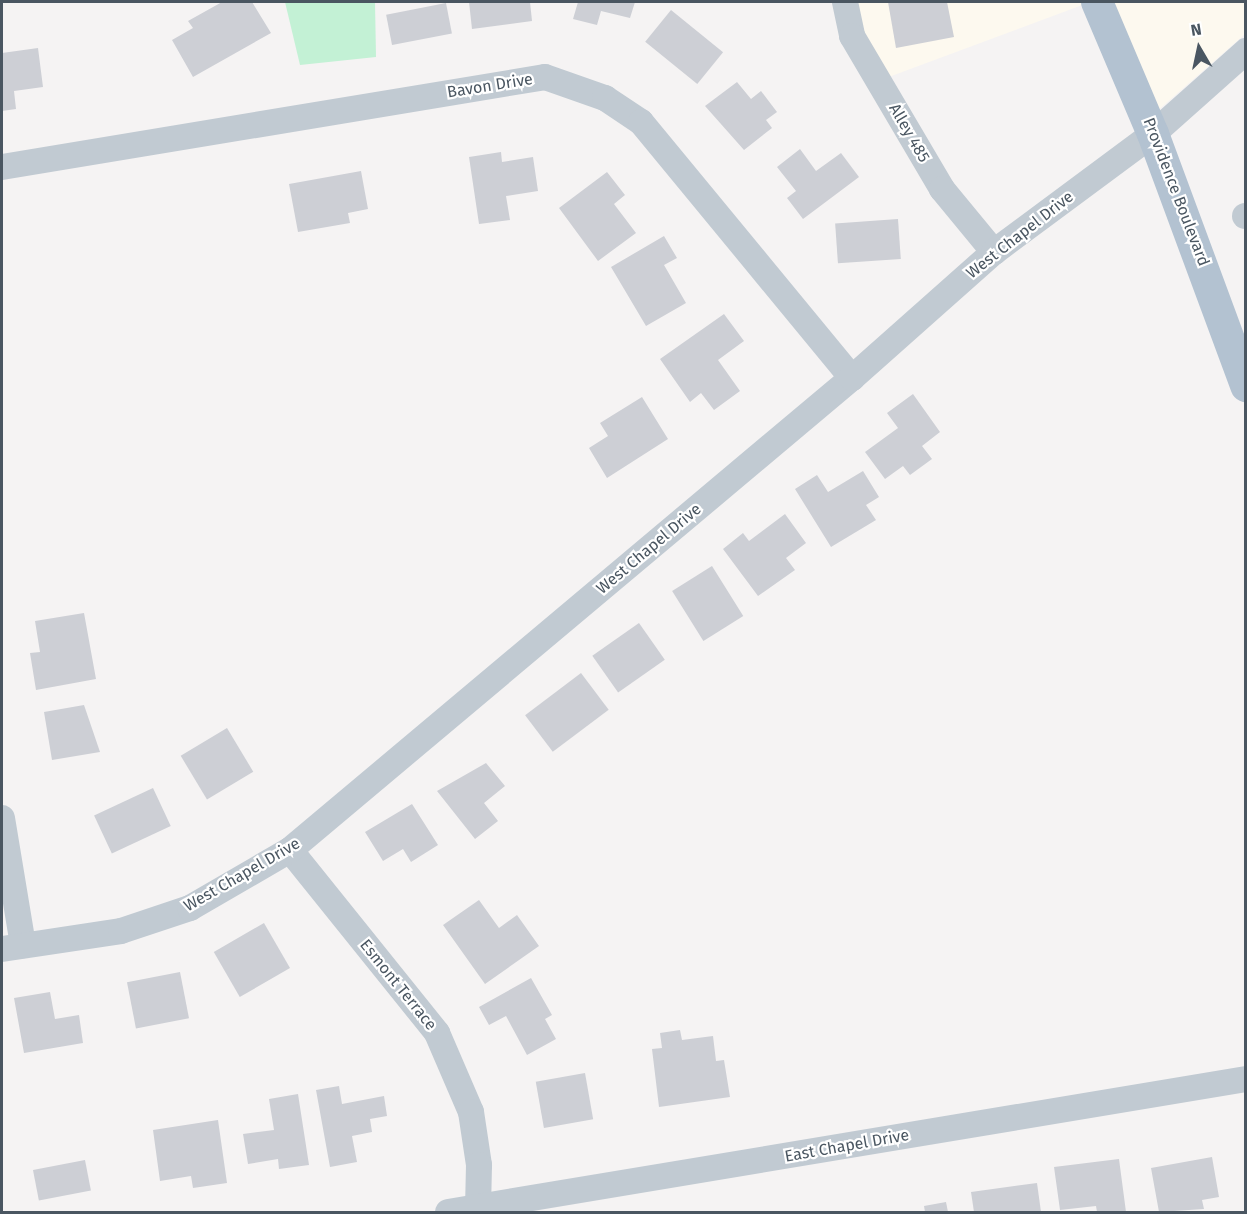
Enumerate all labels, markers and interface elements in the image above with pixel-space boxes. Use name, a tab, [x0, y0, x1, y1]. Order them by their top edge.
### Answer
north arrow	[1169, 18, 1229, 78]
text: N	[1189, 20, 1203, 40]
street label: Bavon Drive	[446, 70, 534, 102]
street label: Alley 485	[885, 100, 933, 166]
street label: Providence Boulevard	[1139, 115, 1213, 269]
street label: West Chapel Drive	[963, 187, 1077, 283]
street label: West Chapel Drive	[593, 500, 705, 598]
street label: West Chapel Drive	[181, 834, 303, 916]
street label: Esmont Terrace	[356, 936, 440, 1034]
street label: East Chapel Drive	[783, 1126, 911, 1166]

